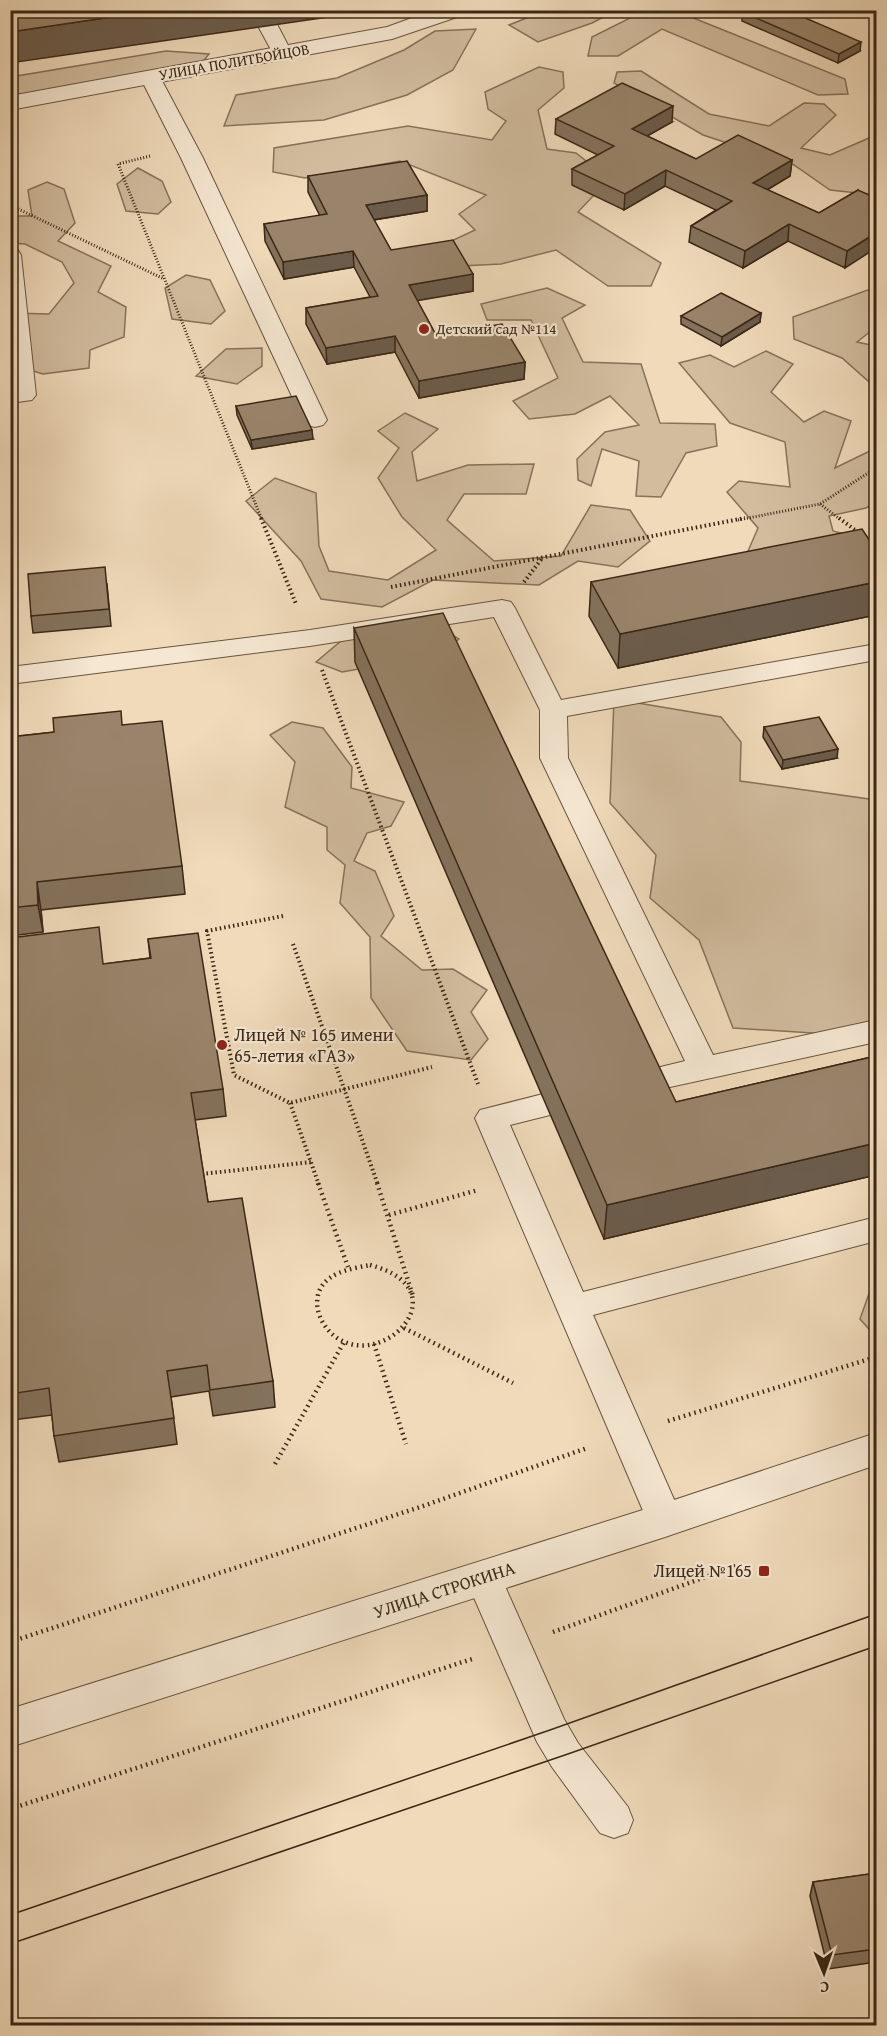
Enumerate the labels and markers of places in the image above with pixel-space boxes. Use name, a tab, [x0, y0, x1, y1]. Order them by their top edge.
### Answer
place label: Детский сад №114	[435, 318, 557, 339]
marker: Детский сад №114	[417, 322, 431, 336]
place label: Лицей № 165 имени 65-летия «ГАЗ»	[234, 1021, 394, 1069]
marker: Лицей № 165 имени 65-летия «ГАЗ»	[215, 1038, 229, 1052]
place label: Лицей №165	[654, 1557, 752, 1584]
marker: Лицей №165	[757, 1564, 771, 1578]

